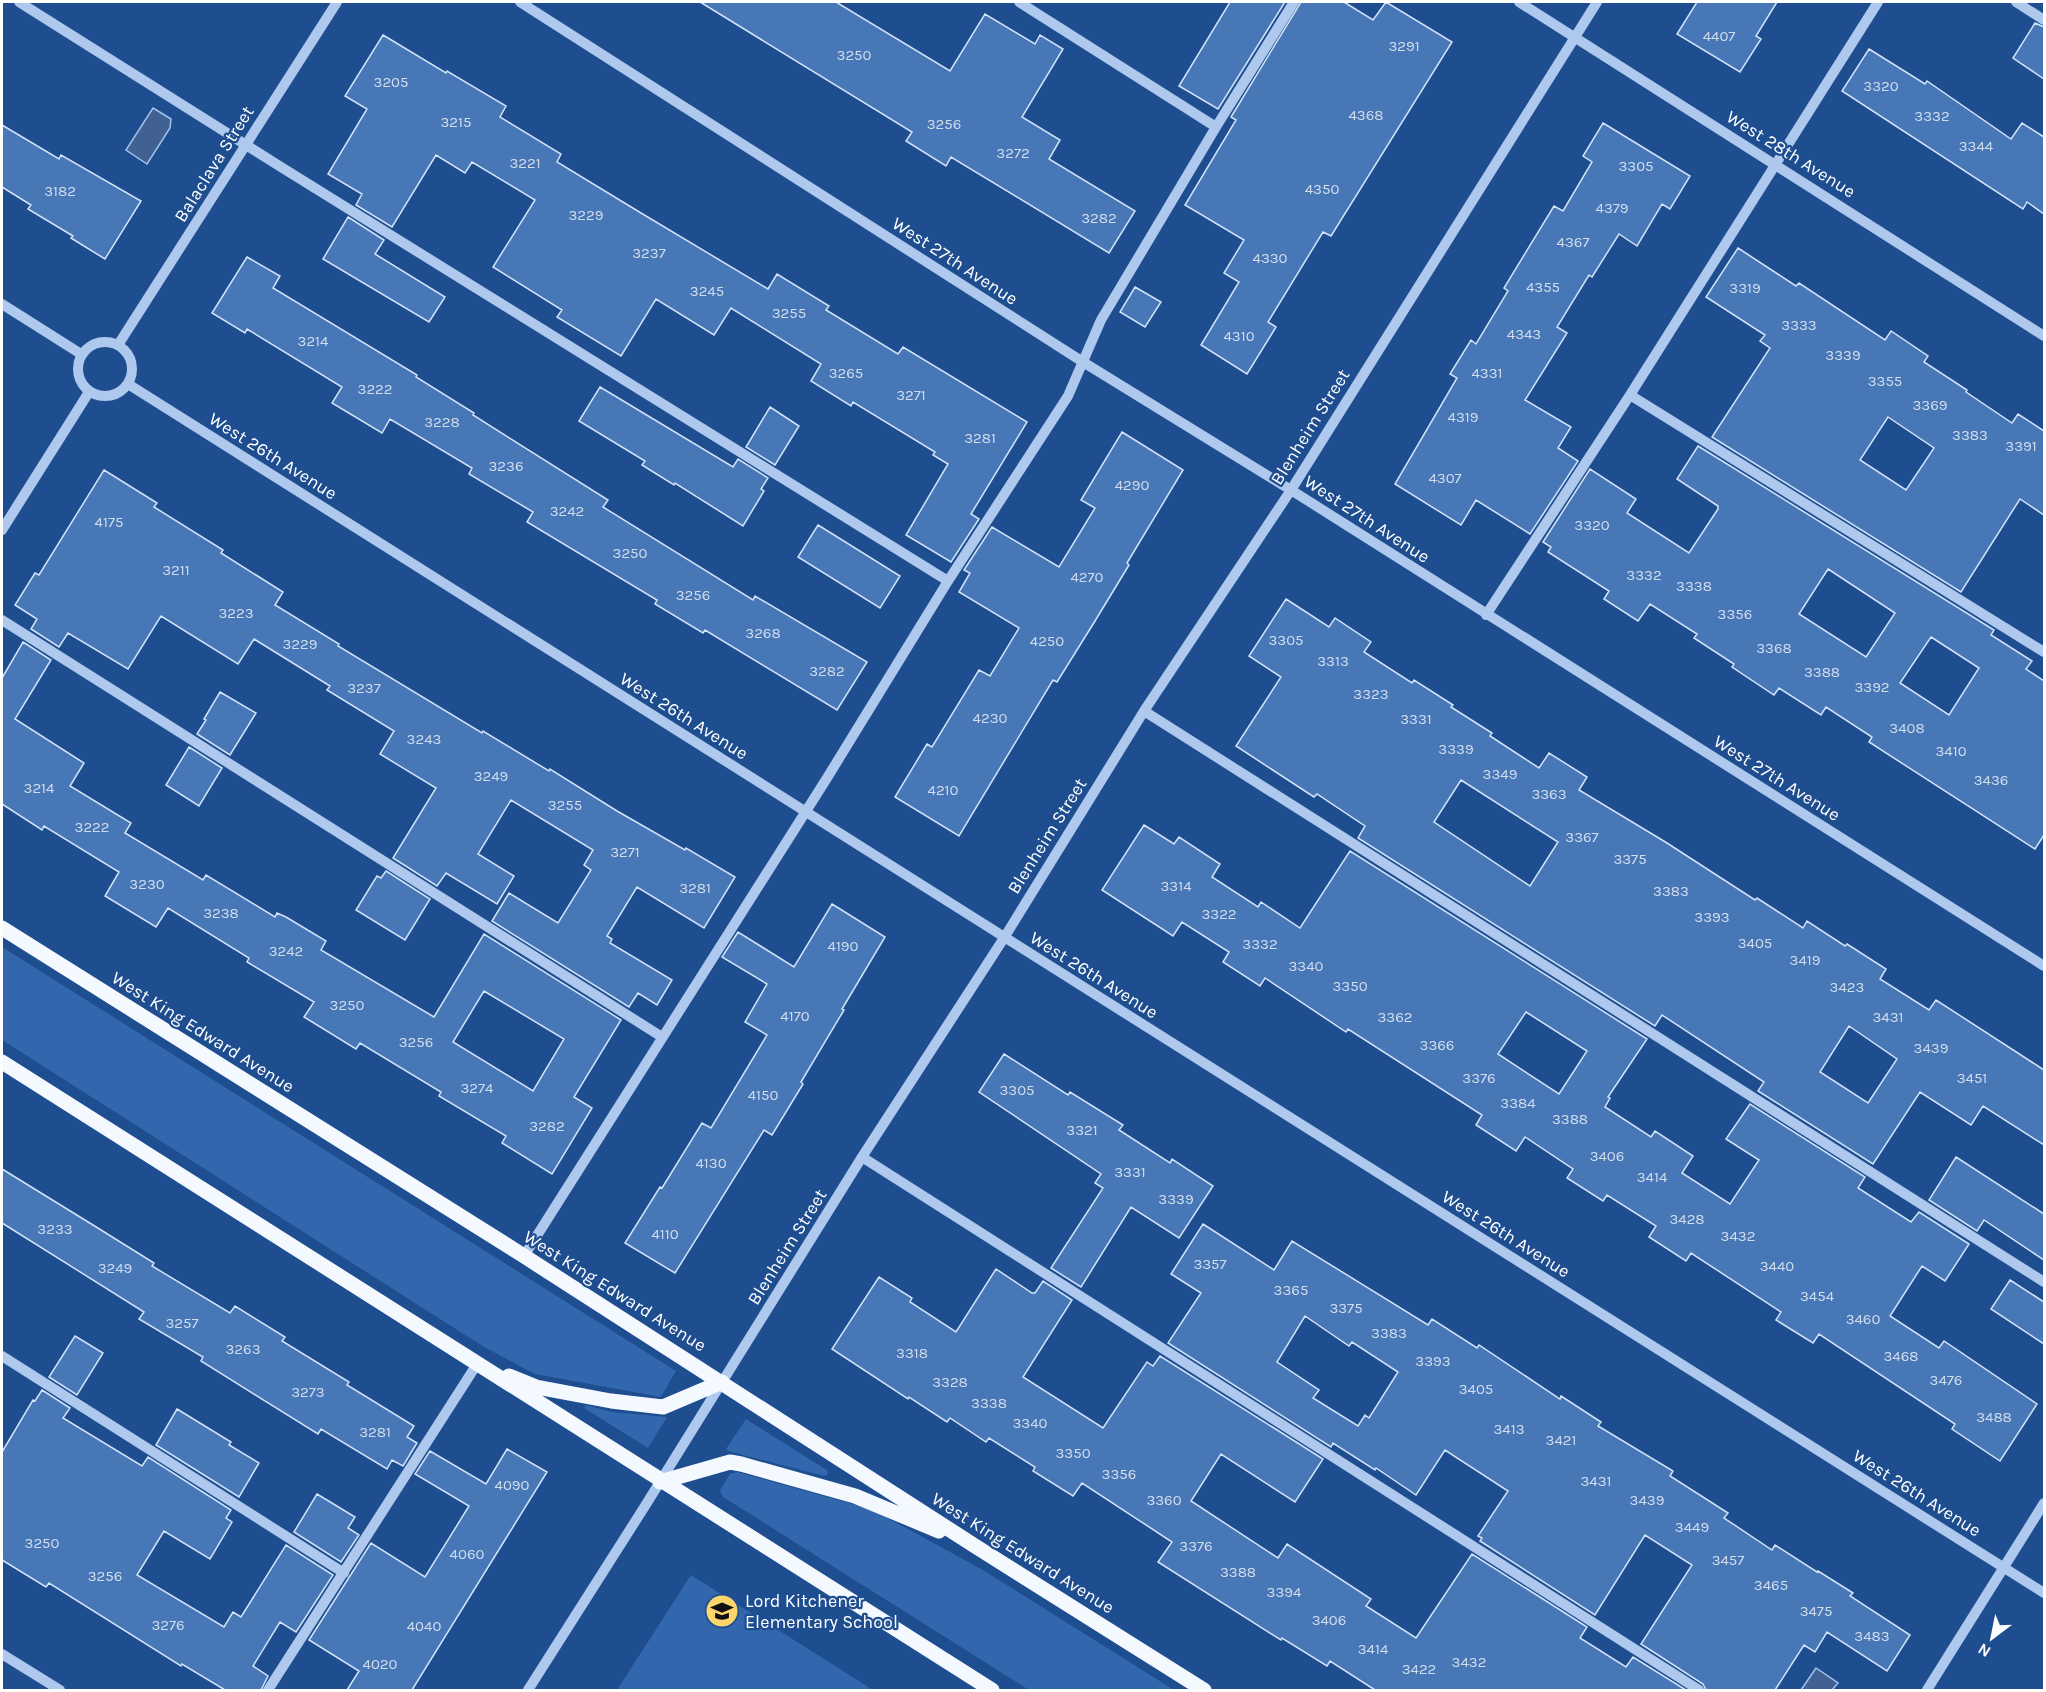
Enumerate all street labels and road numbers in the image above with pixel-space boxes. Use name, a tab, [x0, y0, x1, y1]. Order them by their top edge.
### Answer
street label: Balaclava Street	[169, 102, 259, 226]
street label: West 28th Avenue	[1722, 105, 1860, 203]
street label: West 27th Avenue	[888, 212, 1022, 310]
street label: Blenheim Street	[1266, 365, 1355, 489]
street label: West 26th Avenue	[205, 408, 341, 504]
street label: West 27th Avenue	[1300, 470, 1434, 568]
street label: West 26th Avenue	[616, 668, 752, 764]
street label: West 27th Avenue	[1710, 730, 1844, 826]
street label: Blenheim Street	[1003, 774, 1092, 898]
street label: West 26th Avenue	[1026, 927, 1162, 1023]
street label: West King Edward Avenue	[108, 967, 298, 1097]
street label: Blenheim Street	[743, 1185, 832, 1309]
street label: West 26th Avenue	[1438, 1186, 1574, 1282]
street label: West King Edward Avenue	[520, 1226, 710, 1356]
street label: West 26th Avenue	[1849, 1445, 1985, 1541]
street label: West King Edward Avenue	[928, 1488, 1118, 1618]

